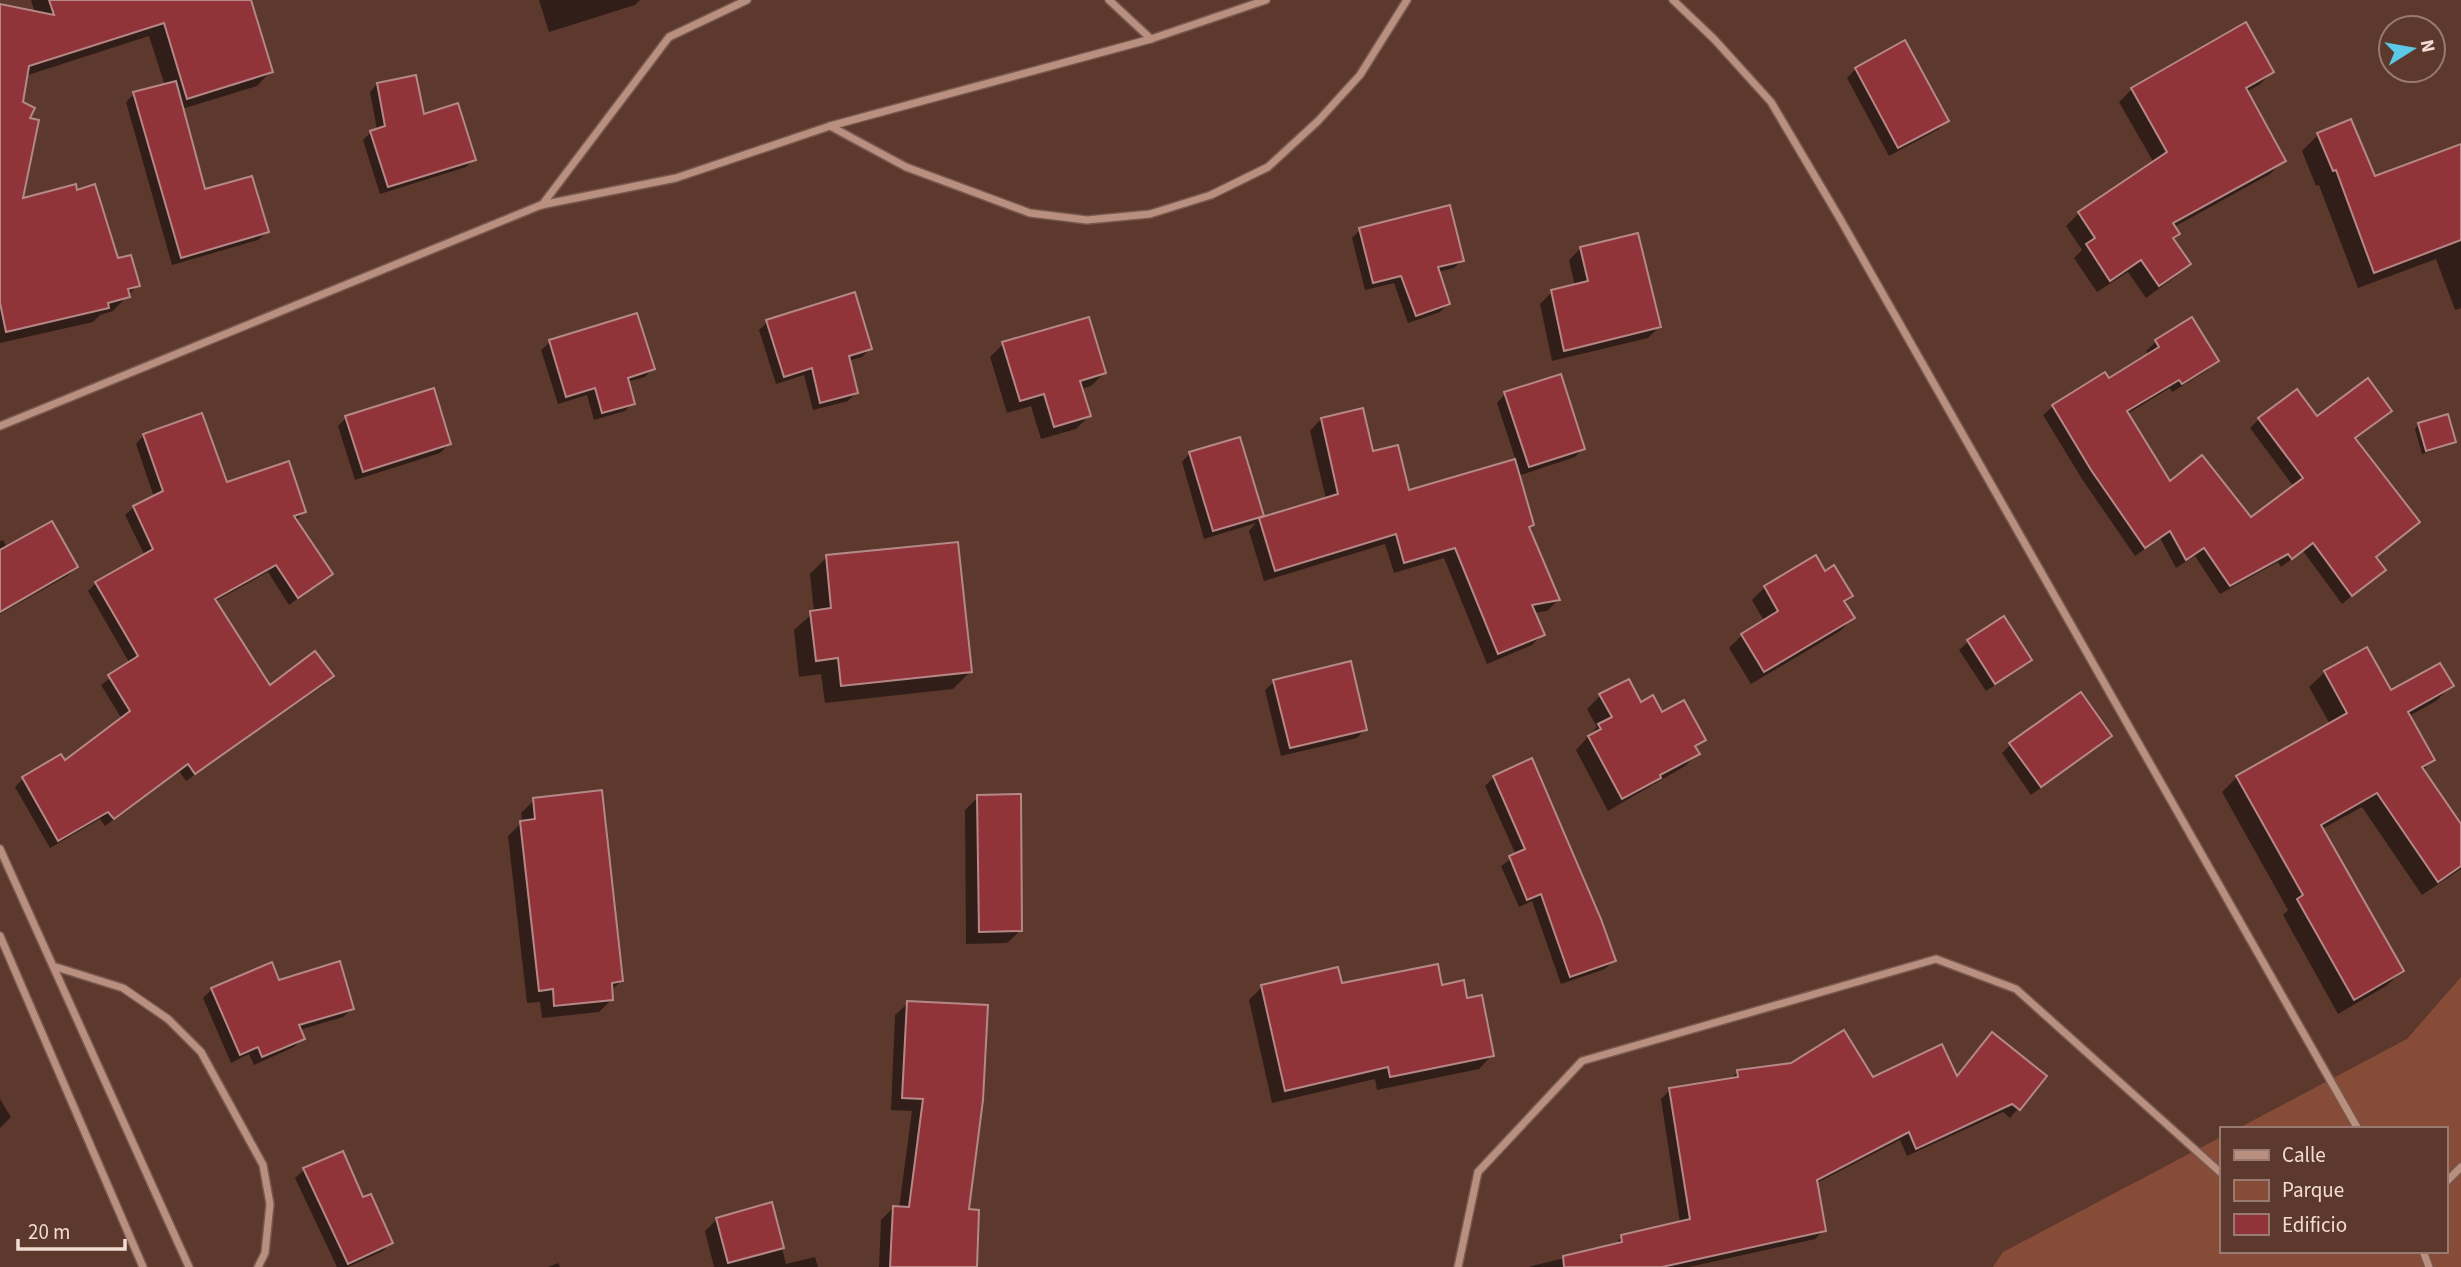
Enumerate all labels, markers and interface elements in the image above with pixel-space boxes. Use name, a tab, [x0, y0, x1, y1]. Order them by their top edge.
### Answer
north arrow	[2377, 14, 2447, 84]
text: N	[2413, 37, 2442, 55]
legend	[2220, 1127, 2447, 1253]
text: Calle	[2282, 1140, 2326, 1170]
text: Parque	[2282, 1175, 2344, 1205]
scale bar	[18, 1208, 124, 1252]
text: Edificio	[2282, 1210, 2347, 1240]
text: 20 m	[28, 1217, 70, 1247]

